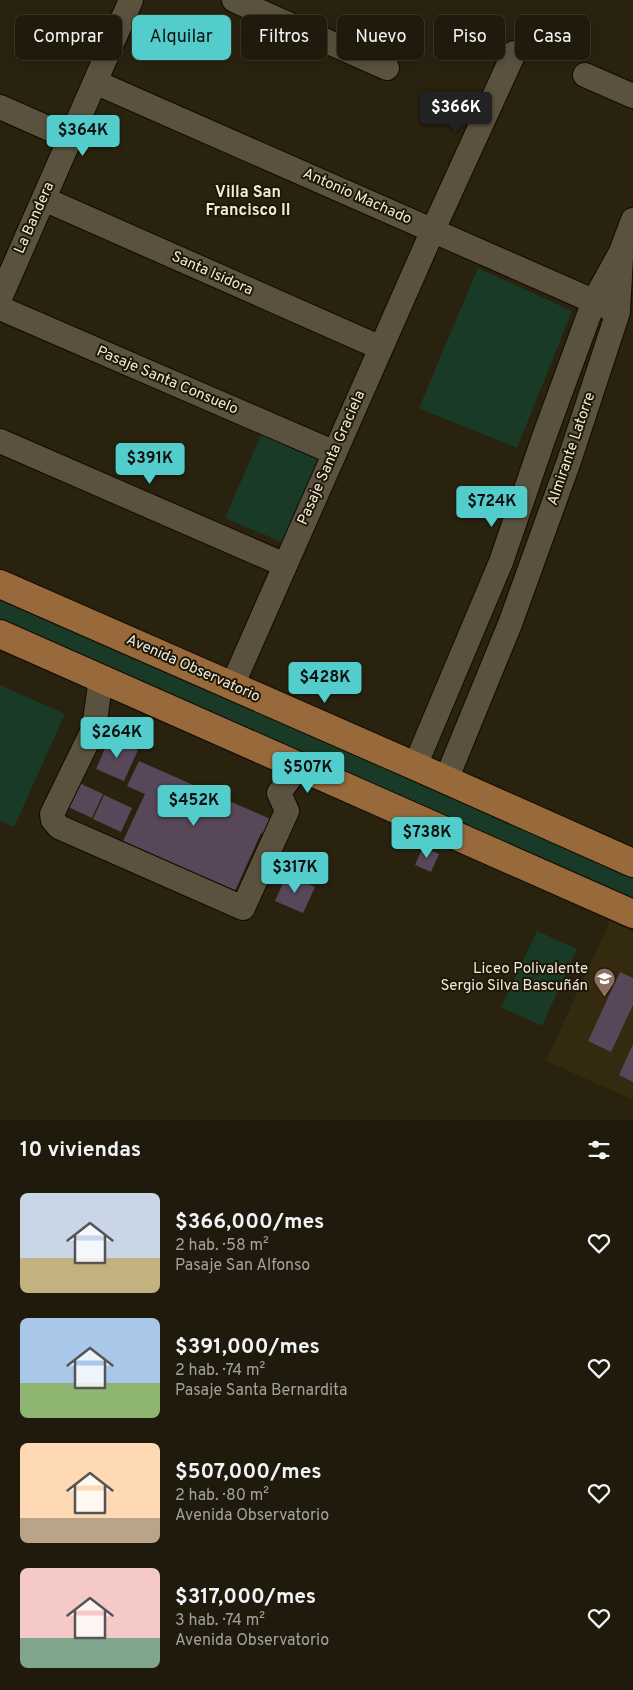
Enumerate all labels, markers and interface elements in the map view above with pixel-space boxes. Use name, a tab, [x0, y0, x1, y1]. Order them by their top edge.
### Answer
chip: Comprar	[15, 15, 122, 60]
chip: Alquilar	[132, 15, 231, 60]
chip: Filtros	[241, 15, 327, 60]
chip: Nuevo	[337, 15, 424, 60]
chip: Piso	[434, 15, 505, 60]
chip: Casa	[515, 15, 590, 60]
pin: $366K	[421, 92, 491, 134]
text: $366K	[431, 98, 481, 118]
pin: $364K	[48, 114, 118, 157]
text: $364K	[58, 121, 108, 141]
street label: Antonio Machado	[300, 165, 414, 229]
street label: La Bandera	[11, 179, 59, 257]
district label: Villa San Francisco II	[205, 183, 291, 221]
street label: Santa Isidora	[168, 248, 256, 300]
street label: Pasaje Santa Consuelo	[93, 343, 241, 419]
street label: Pasaje Santa Graciela	[294, 388, 370, 528]
street label: Almirante Latorre	[544, 390, 600, 508]
pin: $391K	[115, 442, 185, 485]
text: $391K	[127, 449, 173, 469]
pin: $724K	[457, 486, 527, 528]
text: $724K	[467, 492, 517, 512]
street label: Avenida Observatorio	[123, 631, 263, 707]
pin: $428K	[290, 662, 360, 704]
text: $428K	[299, 668, 351, 688]
pin: $264K	[82, 716, 152, 759]
text: $264K	[92, 723, 142, 743]
pin: $507K	[273, 752, 343, 794]
text: $507K	[283, 758, 333, 778]
pin: $452K	[159, 784, 229, 827]
text: $452K	[169, 791, 219, 811]
pin: $738K	[392, 816, 462, 859]
text: $738K	[403, 823, 451, 843]
pin: $317K	[260, 852, 330, 894]
text: $317K	[272, 858, 318, 878]
place label: Liceo Polivalente Sergio Silva Bascuñán	[441, 960, 588, 996]
school or university icon: Liceo Polivalente Sergio Silva Bascuñán	[592, 966, 616, 997]
icon: filters	[585, 1136, 613, 1164]
text: 10 viviendas	[20, 1137, 141, 1164]
text: $366,000/mes	[175, 1209, 324, 1236]
icon: home	[60, 1213, 120, 1273]
icon: heart	[585, 1229, 613, 1257]
text: 2 hab. · 58 m²	[175, 1236, 269, 1256]
text: Pasaje San Alfonso	[175, 1256, 310, 1276]
text: $391,000/mes	[175, 1334, 320, 1361]
icon: home	[60, 1338, 120, 1398]
icon: heart	[585, 1354, 613, 1382]
text: 2 hab. · 74 m²	[175, 1361, 265, 1381]
text: Pasaje Santa Bernardita	[175, 1381, 347, 1401]
text: $507,000/mes	[175, 1459, 322, 1486]
icon: home	[60, 1463, 120, 1523]
icon: heart	[585, 1479, 613, 1507]
text: 2 hab. · 80 m²	[175, 1486, 269, 1506]
text: Avenida Observatorio	[175, 1506, 329, 1526]
text: $317,000/mes	[175, 1584, 316, 1611]
icon: home	[60, 1588, 120, 1648]
icon: heart	[585, 1604, 613, 1632]
text: 3 hab. · 74 m²	[175, 1611, 265, 1631]
text: Avenida Observatorio	[175, 1631, 329, 1651]

